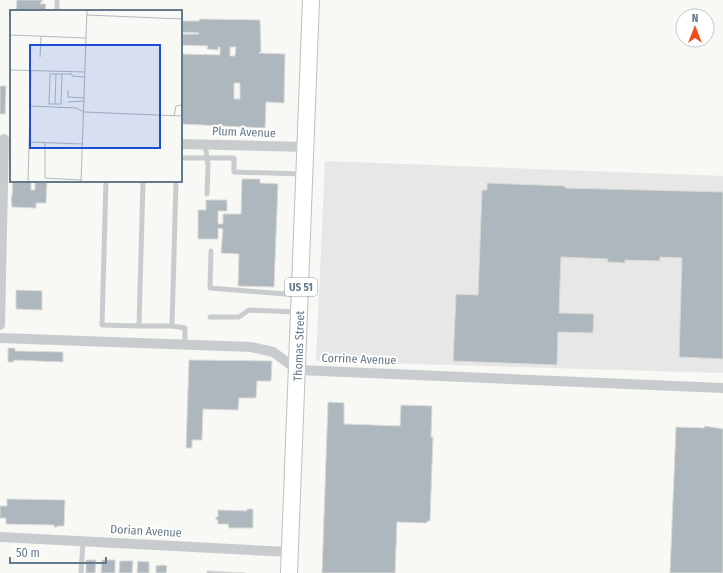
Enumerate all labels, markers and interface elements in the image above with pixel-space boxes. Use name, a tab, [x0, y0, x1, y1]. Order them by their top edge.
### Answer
north arrow	[675, 8, 715, 48]
inset map	[10, 10, 182, 182]
text: N	[692, 12, 698, 25]
street label: Plum Avenue	[212, 124, 276, 140]
road number: US 51	[285, 278, 317, 296]
street label: Thomas Street	[291, 310, 307, 382]
street label: Corrine Avenue	[321, 351, 397, 367]
street label: Dorian Avenue	[110, 522, 182, 540]
scale bar	[10, 539, 106, 565]
text: 50 m	[16, 546, 40, 560]

